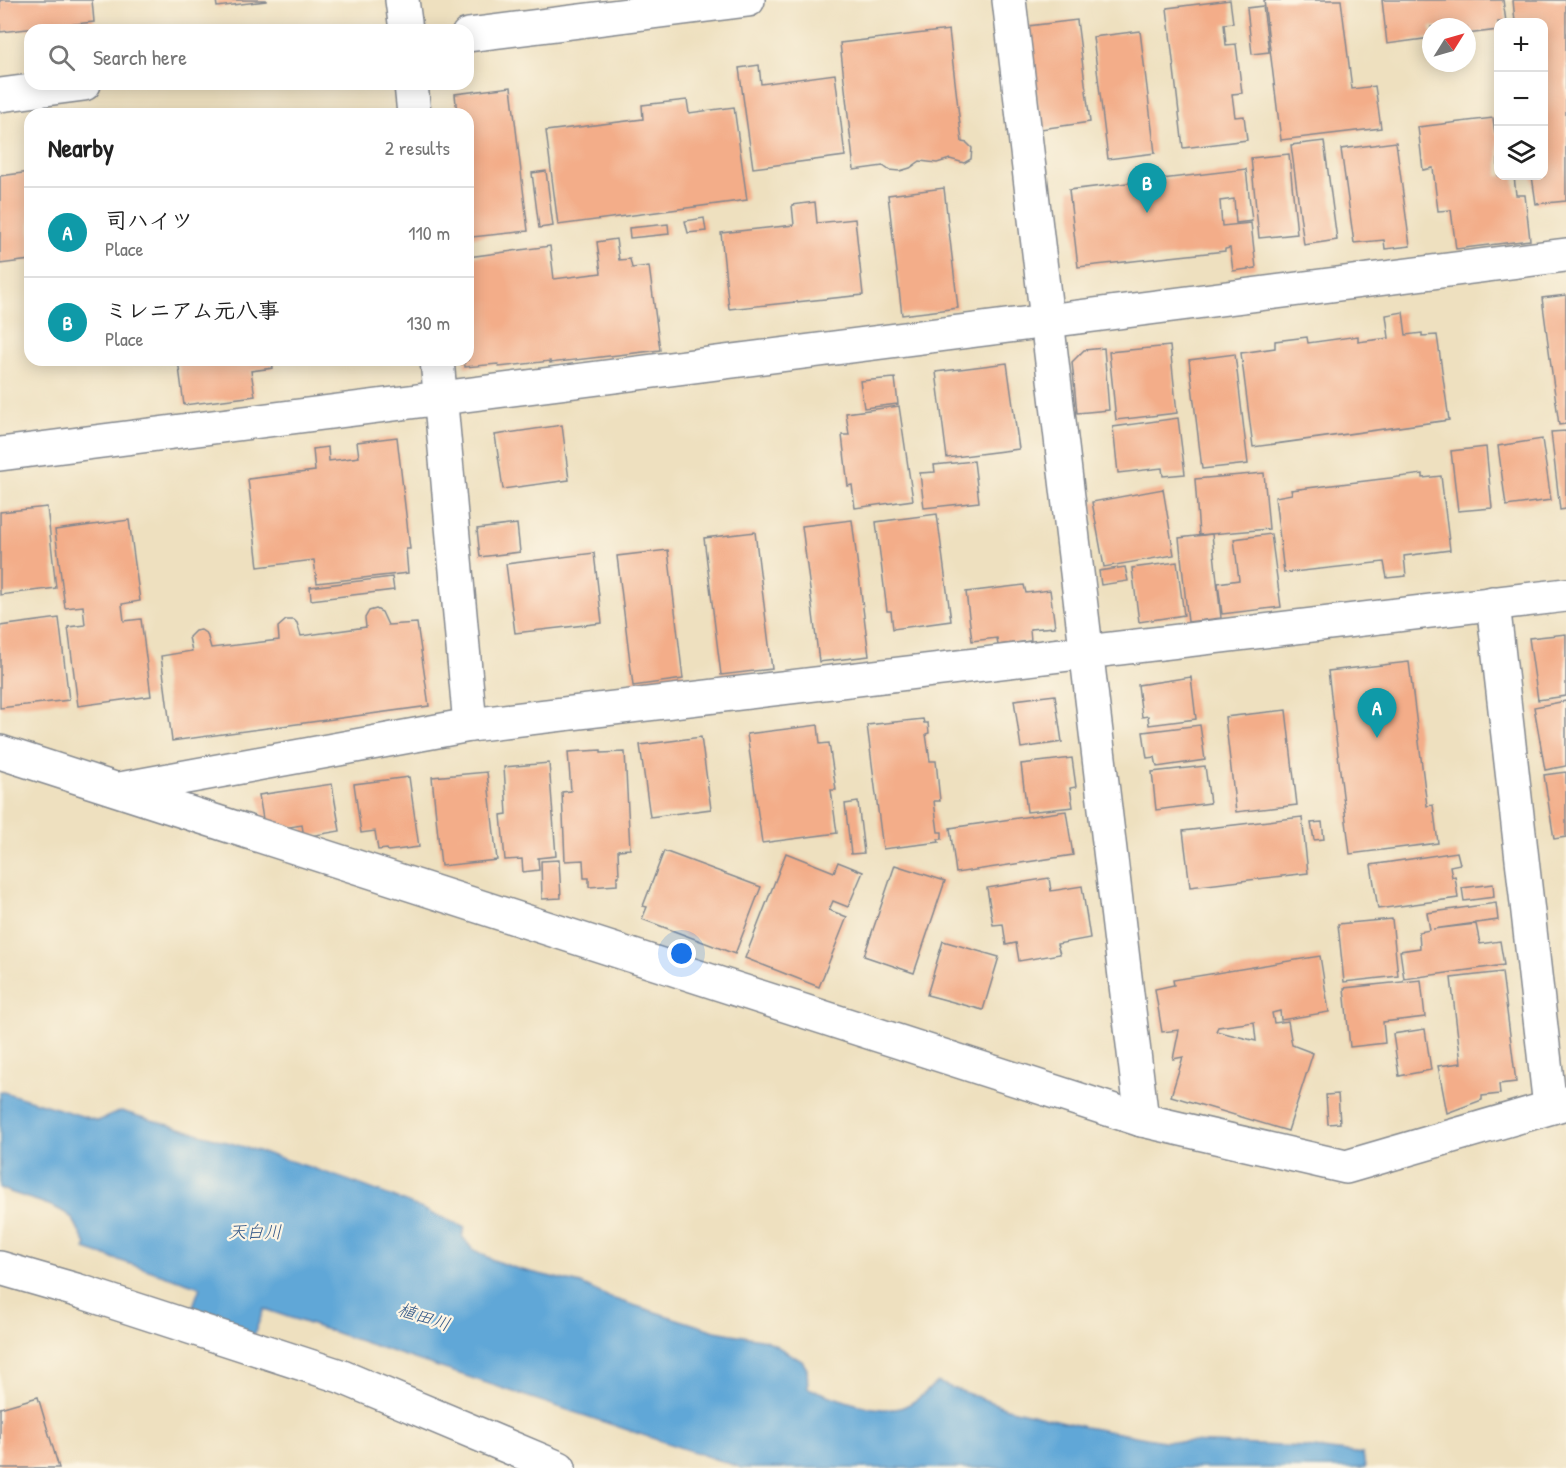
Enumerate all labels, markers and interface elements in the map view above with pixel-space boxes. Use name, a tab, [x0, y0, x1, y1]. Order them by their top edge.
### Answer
north arrow	[1422, 18, 1476, 72]
map controls	[1494, 18, 1548, 180]
button: +	[1494, 18, 1548, 72]
search box	[24, 24, 474, 90]
icon: search	[45, 41, 78, 74]
text: Search here	[93, 42, 187, 72]
button: −	[1494, 72, 1548, 126]
button: layers	[1494, 126, 1548, 180]
text: Nearby	[48, 130, 114, 165]
text: 2 results	[385, 134, 450, 161]
pin: B	[1128, 164, 1166, 213]
text: 司ハイツ	[105, 205, 193, 235]
text: A	[63, 219, 72, 246]
text: 110 m	[408, 219, 450, 246]
text: Place	[105, 235, 144, 262]
text: ミレニアム元八事	[105, 295, 280, 325]
text: B	[62, 309, 73, 336]
text: 130 m	[407, 309, 450, 336]
text: Place	[105, 325, 144, 352]
pin: A	[1358, 688, 1396, 738]
your location	[667, 939, 696, 968]
water label: 天白川	[228, 1219, 282, 1244]
water label: 植田川	[395, 1296, 454, 1337]

